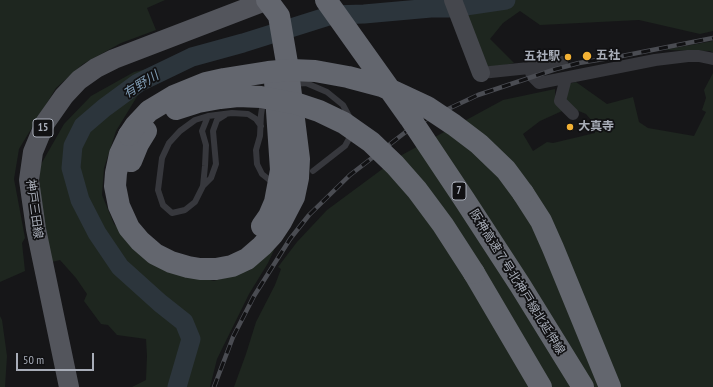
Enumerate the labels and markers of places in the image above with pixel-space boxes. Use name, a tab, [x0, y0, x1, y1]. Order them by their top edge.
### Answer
place label: 五社	[596, 49, 620, 63]
place label: 五社駅	[524, 50, 560, 64]
marker: 五社	[581, 50, 593, 62]
marker: 五社駅	[563, 52, 573, 62]
place label: 大真寺	[578, 120, 614, 134]
marker: 大真寺	[565, 122, 575, 132]

